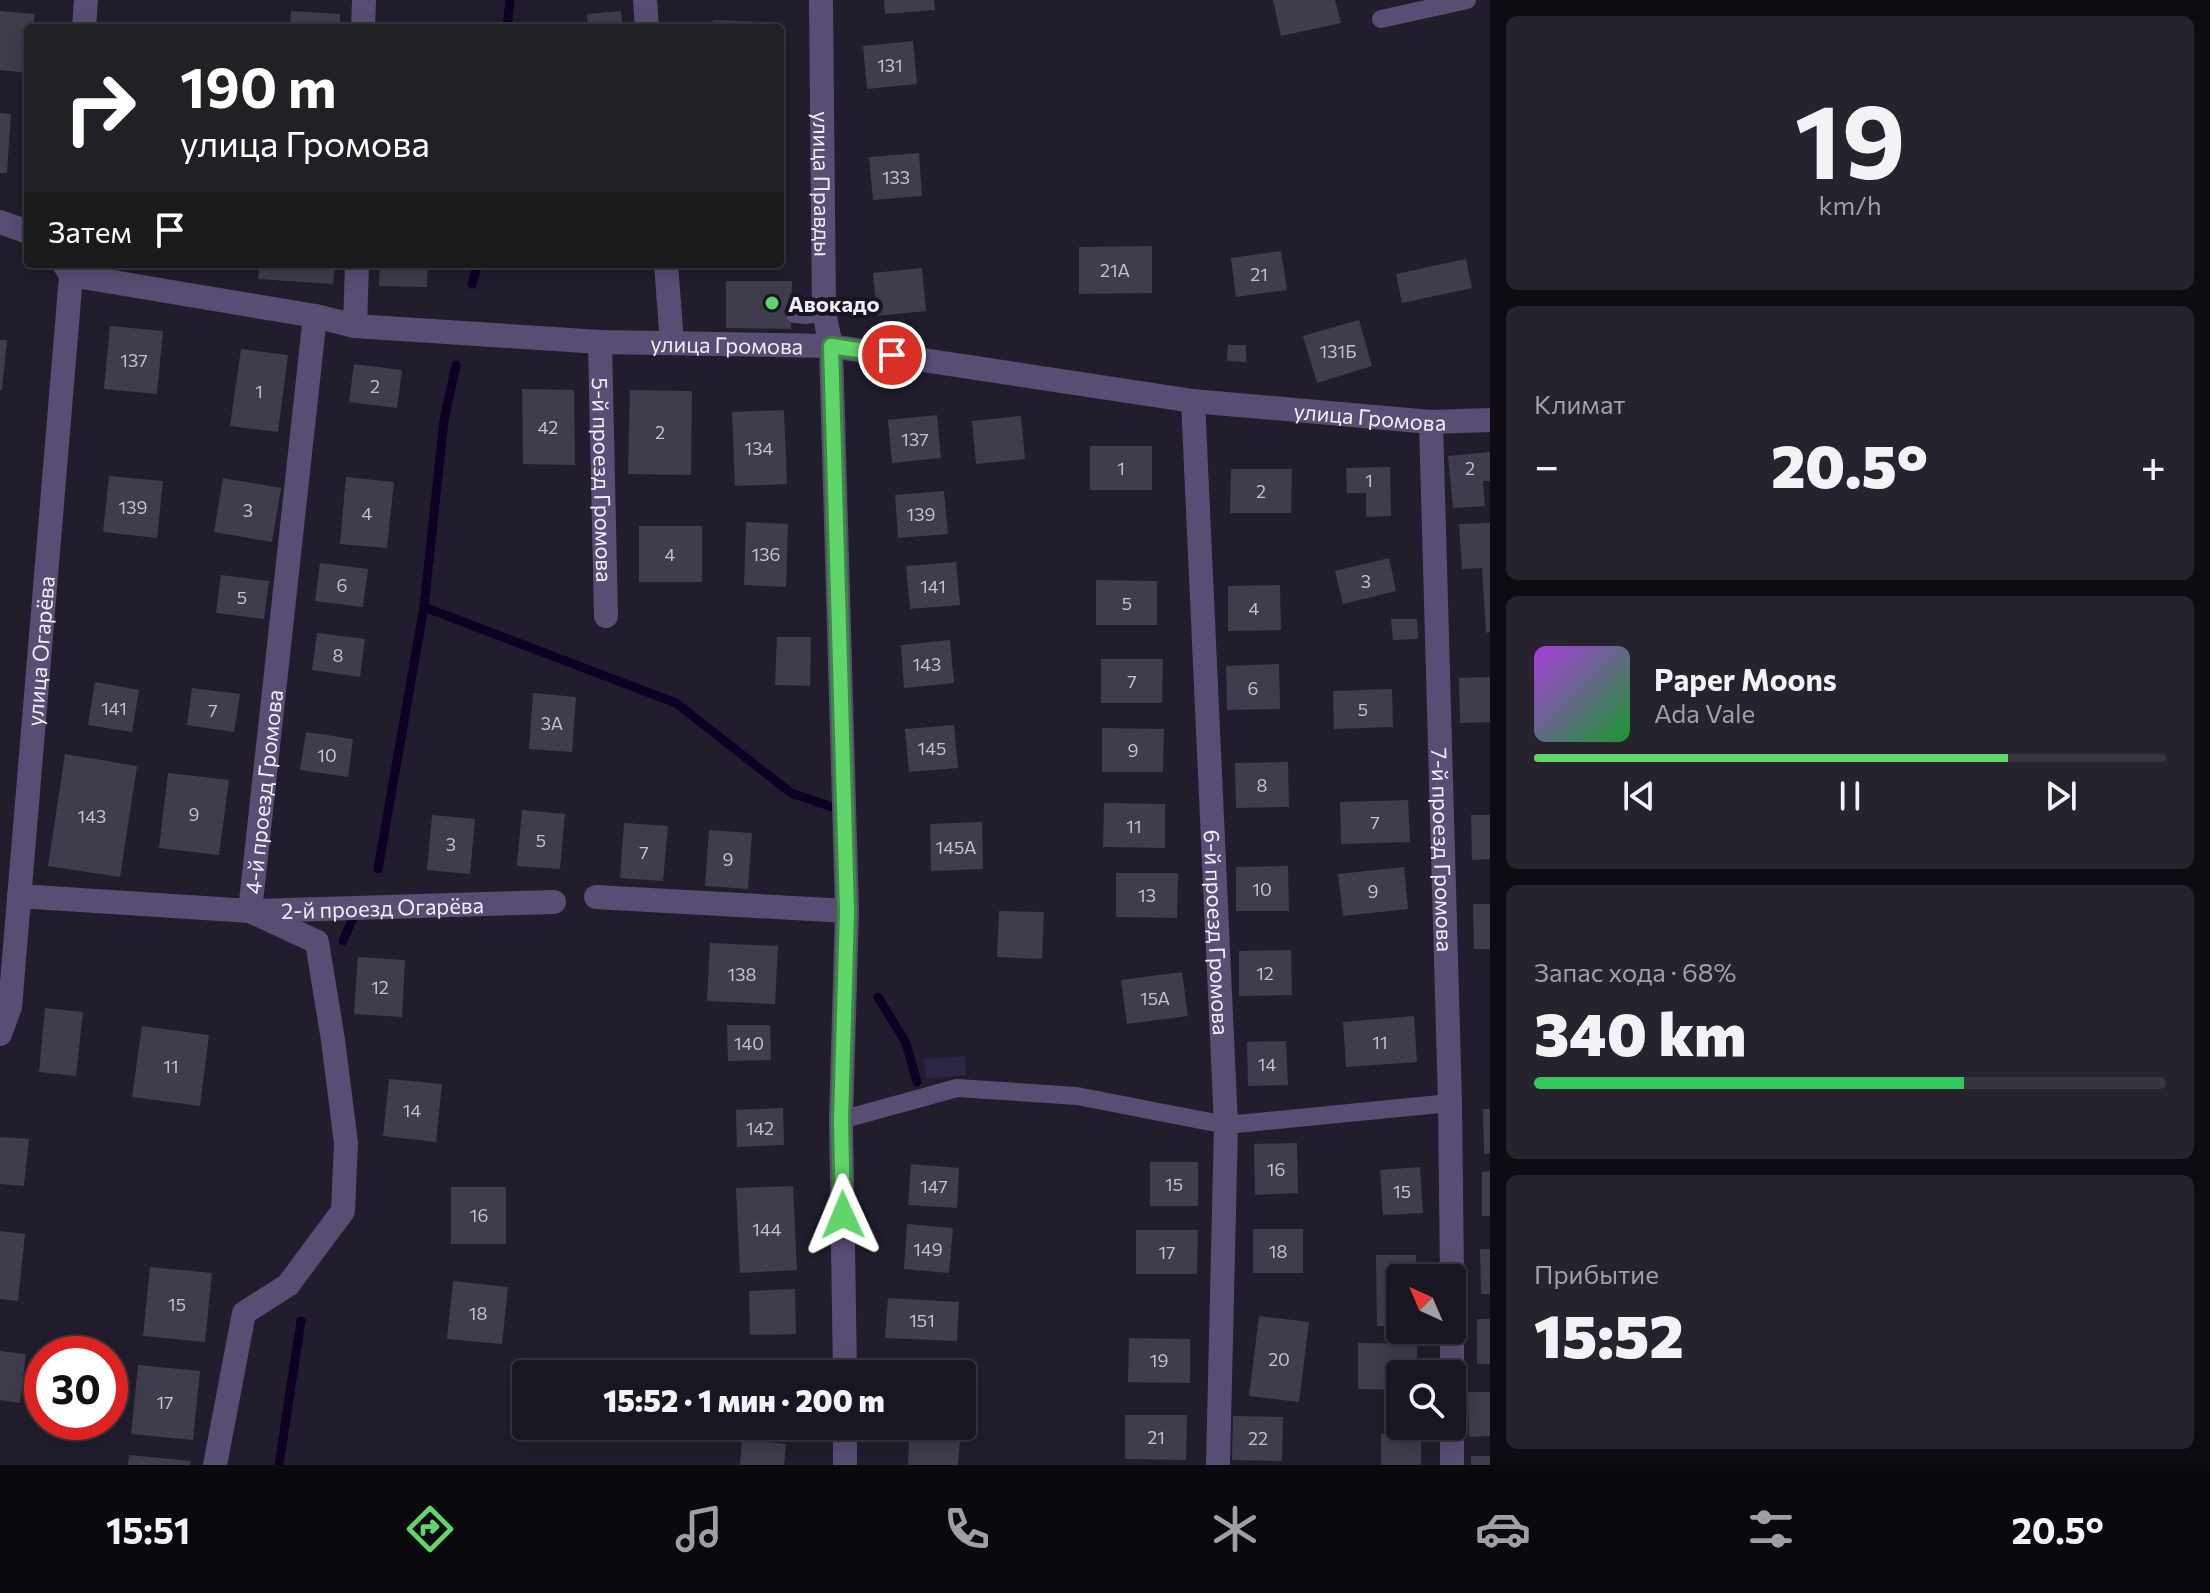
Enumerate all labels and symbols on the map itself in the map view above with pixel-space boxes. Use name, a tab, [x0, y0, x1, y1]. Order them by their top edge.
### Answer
house number: 131	[877, 54, 903, 76]
street label: улица Правды	[809, 111, 837, 257]
house number: 133	[882, 166, 910, 188]
house number: 21А	[1100, 259, 1130, 281]
house number: 21	[1250, 263, 1268, 285]
place label: Авокадо	[788, 290, 880, 317]
marker: Авокадо	[763, 294, 781, 312]
pin	[858, 321, 926, 389]
street label: улица Громова	[650, 329, 803, 359]
house number: 131Б	[1320, 340, 1356, 362]
house number: 137	[120, 349, 148, 371]
house number: 2	[370, 375, 380, 397]
street label: 5-й проезд Громова	[587, 377, 619, 583]
house number: 1	[255, 380, 263, 402]
street label: улица Громова	[1293, 396, 1447, 436]
house number: 42	[538, 416, 558, 438]
house number: 2	[655, 421, 665, 443]
house number: 137	[901, 428, 929, 450]
house number: 134	[745, 437, 774, 459]
house number: 1	[1117, 457, 1125, 479]
house number: 2	[1465, 457, 1475, 479]
house number: 1	[1365, 469, 1373, 491]
house number: 2	[1256, 480, 1266, 502]
house number: 139	[119, 496, 147, 518]
house number: 3	[243, 499, 253, 521]
house number: 4	[362, 502, 373, 524]
house number: 139	[907, 503, 935, 525]
house number: 4	[665, 543, 676, 565]
house number: 136	[752, 543, 780, 565]
house number: 3	[1361, 570, 1371, 592]
house number: 6	[337, 574, 347, 596]
street label: улица Огарёва	[20, 575, 59, 727]
house number: 141	[920, 575, 946, 597]
house number: 5	[237, 586, 247, 608]
house number: 5	[1122, 592, 1132, 614]
house number: 4	[1249, 597, 1260, 619]
house number: 8	[333, 644, 344, 666]
house number: 143	[913, 653, 941, 675]
house number: 7	[1127, 670, 1137, 692]
house number: 6	[1248, 677, 1258, 699]
street label: 4-й проезд Громова	[238, 688, 288, 896]
house number: 141	[101, 697, 127, 719]
house number: 5	[1358, 698, 1368, 720]
house number: 7	[208, 699, 218, 721]
house number: 3А	[541, 712, 563, 734]
house number: 145	[918, 737, 946, 759]
house number: 9	[1128, 739, 1138, 761]
house number: 10	[317, 744, 337, 766]
street label: 7-й проезд Громова	[1427, 747, 1459, 952]
house number: 8	[1257, 774, 1268, 796]
house number: 9	[189, 803, 199, 825]
house number: 143	[78, 805, 106, 827]
house number: 7	[1370, 811, 1380, 833]
house number: 11	[1126, 815, 1142, 837]
house number: 5	[536, 829, 546, 851]
street label: 6-й проезд Громова	[1199, 829, 1235, 1036]
house number: 3	[446, 833, 456, 855]
house number: 145А	[936, 836, 976, 858]
house number: 7	[639, 841, 649, 863]
house number: 9	[723, 848, 733, 870]
house number: 10	[1252, 878, 1272, 900]
house number: 9	[1368, 880, 1378, 902]
house number: 13	[1138, 884, 1156, 906]
street label: 2-й проезд Огарёва	[281, 891, 484, 924]
house number: 12	[1256, 962, 1274, 984]
house number: 138	[728, 963, 757, 985]
house number: 12	[371, 976, 389, 998]
house number: 15А	[1140, 987, 1170, 1009]
house number: 11	[1372, 1031, 1388, 1053]
house number: 140	[734, 1032, 764, 1054]
house number: 14	[1258, 1053, 1276, 1075]
house number: 11	[163, 1055, 179, 1077]
house number: 14	[403, 1099, 421, 1121]
house number: 142	[746, 1117, 774, 1139]
house number: 16	[1267, 1158, 1285, 1180]
position arrow	[801, 1173, 885, 1257]
house number: 15	[1165, 1173, 1183, 1195]
house number: 147	[920, 1175, 948, 1197]
house number: 15	[1393, 1180, 1411, 1202]
house number: 16	[470, 1204, 488, 1226]
house number: 144	[752, 1218, 782, 1240]
house number: 149	[913, 1238, 943, 1260]
house number: 18	[1269, 1240, 1287, 1262]
house number: 17	[1158, 1241, 1176, 1263]
north arrow	[1386, 1264, 1466, 1344]
house number: 15	[168, 1293, 186, 1315]
house number: 18	[469, 1302, 487, 1324]
house number: 151	[909, 1309, 935, 1331]
speed limit sign: 30	[24, 1336, 128, 1440]
house number: 20	[1268, 1348, 1290, 1370]
house number: 19	[1150, 1349, 1168, 1371]
house number: 17	[156, 1391, 174, 1413]
house number: 21	[1147, 1426, 1165, 1448]
house number: 22	[1248, 1427, 1268, 1449]

